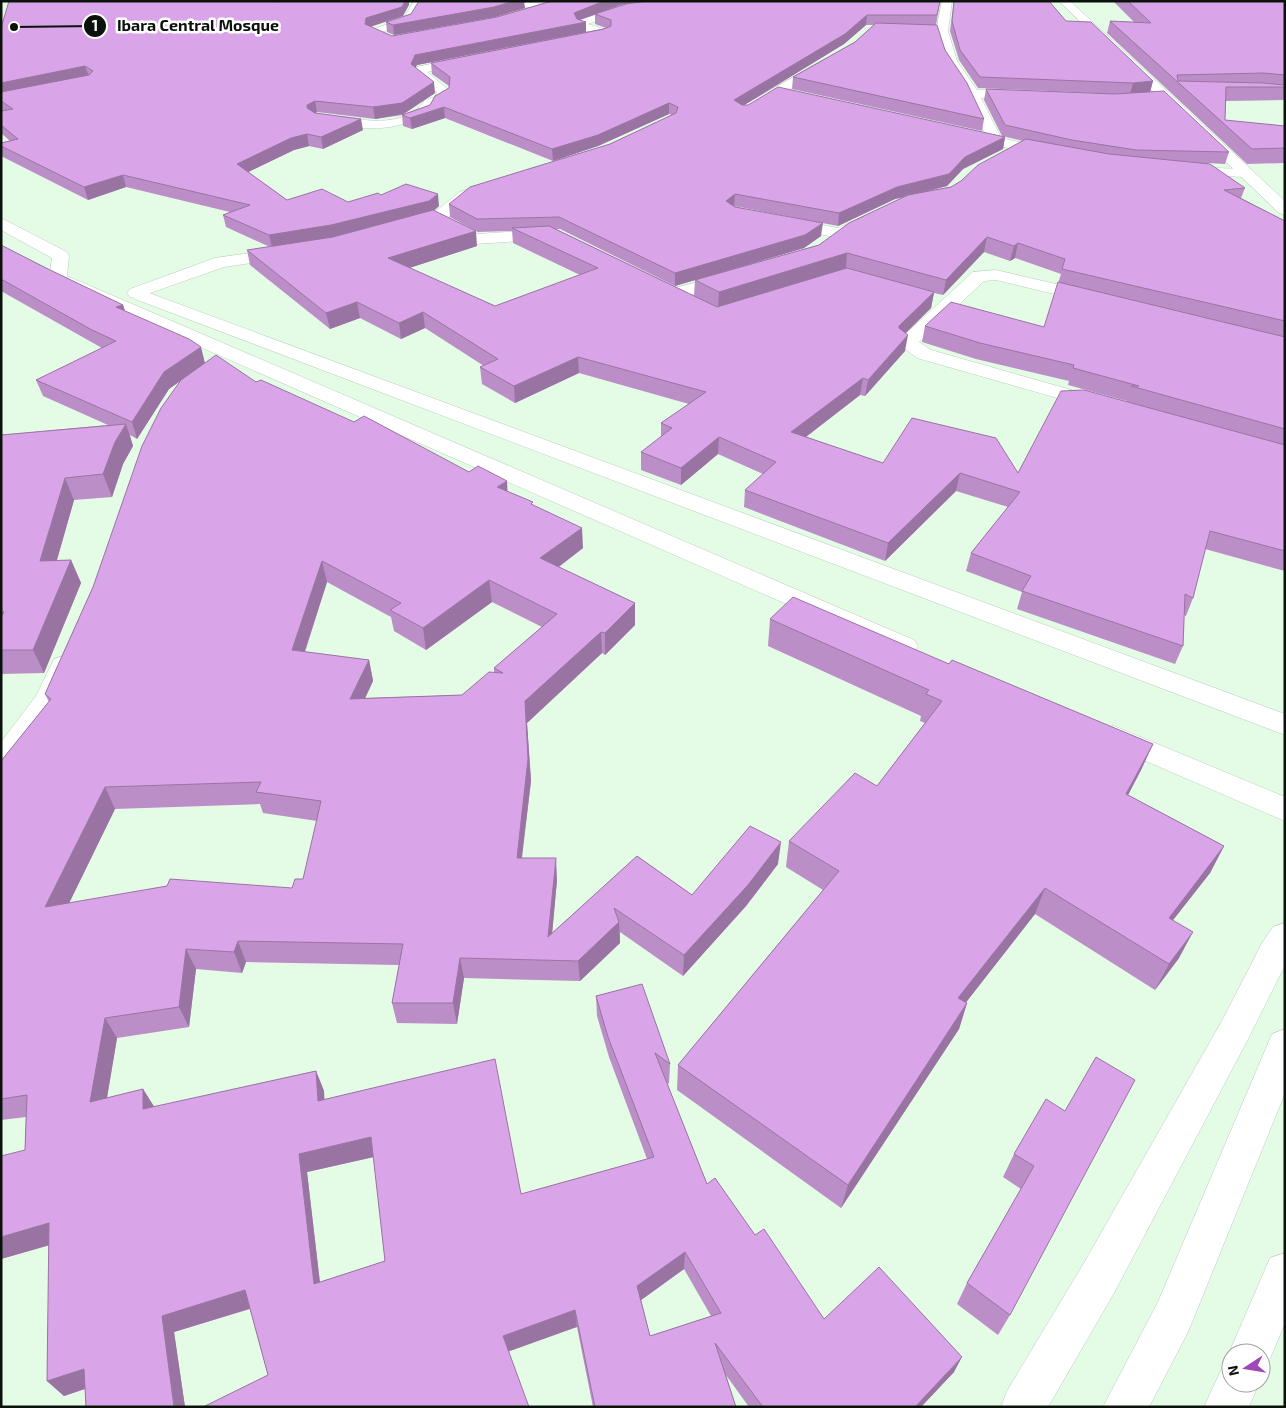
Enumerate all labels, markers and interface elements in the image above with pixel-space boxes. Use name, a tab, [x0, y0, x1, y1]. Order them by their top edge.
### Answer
callout: Ibara Central Mosque	[82, 10, 290, 41]
text: Ibara Central Mosque	[117, 15, 279, 34]
text: 1	[92, 16, 98, 34]
north arrow	[1221, 1343, 1271, 1393]
text: N	[1223, 1364, 1242, 1378]

